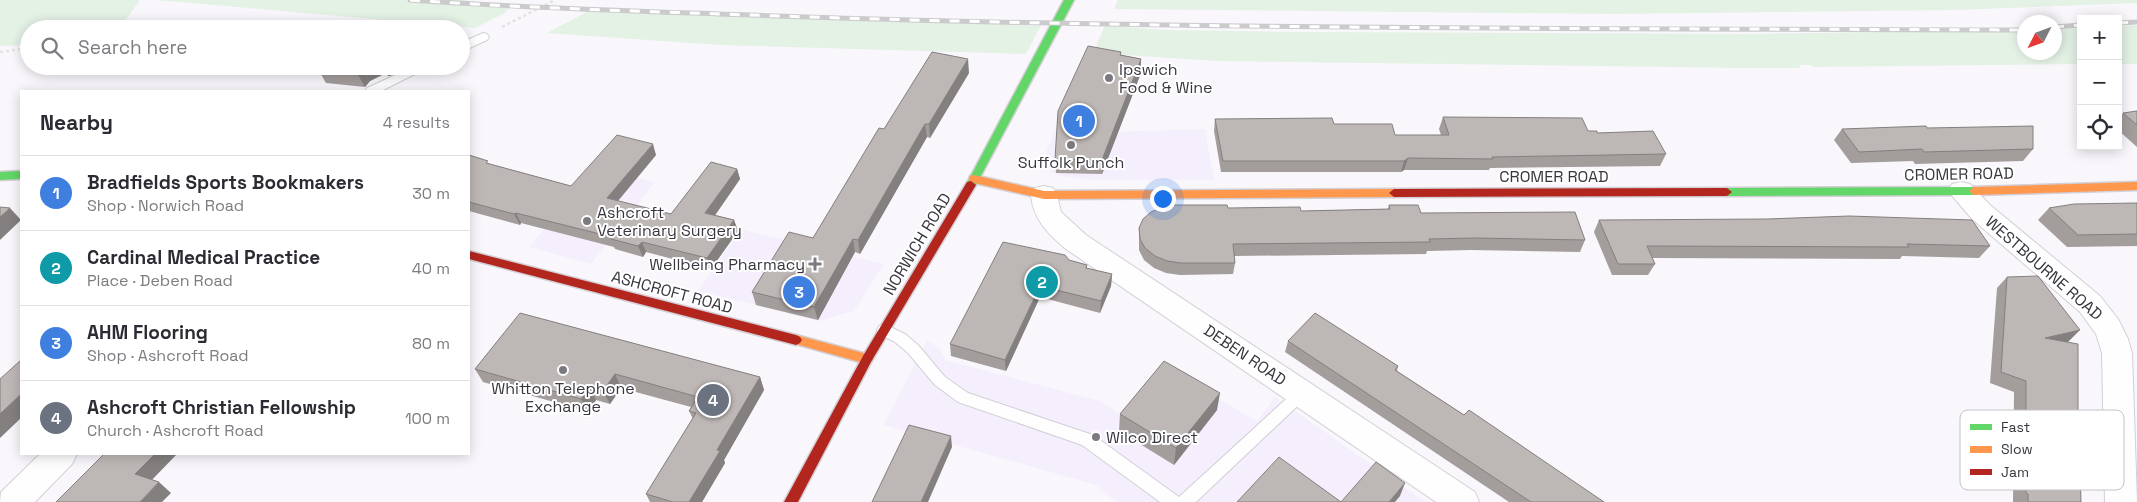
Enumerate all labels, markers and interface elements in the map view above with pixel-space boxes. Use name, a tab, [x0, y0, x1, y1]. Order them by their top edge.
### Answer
north arrow	[2017, 15, 2062, 60]
map controls	[2077, 15, 2122, 150]
button: +	[2077, 15, 2122, 60]
search box	[20, 20, 470, 75]
icon: search	[38, 34, 66, 62]
text: Search here	[78, 35, 188, 60]
place label: Ipswich Food & Wine	[1119, 59, 1213, 98]
button: −	[2077, 60, 2122, 105]
marker: Ipswich Food & Wine	[1103, 72, 1115, 84]
pin: 1	[1063, 102, 1095, 140]
button: locate	[2077, 105, 2122, 150]
text: Nearby	[40, 109, 113, 136]
text: 4 results	[383, 112, 450, 133]
marker: Suffolk Punch	[1065, 139, 1077, 151]
place label: Suffolk Punch	[1018, 152, 1124, 173]
street label: CROMER ROAD	[1904, 163, 2014, 185]
street label: CROMER ROAD	[1499, 166, 1609, 187]
text: Bradfields Sports Bookmakers	[87, 170, 364, 195]
text: 1	[52, 183, 60, 204]
text: 30 m	[412, 183, 450, 204]
your location	[1150, 186, 1176, 212]
street label: NORWICH ROAD	[878, 189, 956, 299]
text: Shop · Norwich Road	[87, 195, 244, 216]
place label: Ashcroft Veterinary Surgery	[597, 202, 742, 241]
street label: WESTBOURNE ROAD	[1981, 211, 2107, 325]
marker: Ashcroft Veterinary Surgery	[581, 215, 593, 227]
text: Cardinal Medical Practice	[87, 245, 320, 270]
place label: Wellbeing Pharmacy	[649, 254, 805, 275]
text: 2	[51, 258, 61, 279]
text: 40 m	[412, 258, 450, 279]
marker: Wellbeing Pharmacy	[809, 258, 821, 270]
pin: 2	[1026, 263, 1058, 301]
street label: ASHCROFT ROAD	[609, 266, 735, 318]
text: Place · Deben Road	[87, 270, 233, 291]
pin: 3	[783, 273, 815, 311]
text: AHM Flooring	[87, 320, 208, 345]
street label: DEBEN ROAD	[1200, 320, 1290, 390]
text: 3	[51, 333, 61, 354]
text: 80 m	[412, 333, 450, 354]
text: Shop · Ashcroft Road	[87, 345, 249, 366]
marker: Whitton Telephone Exchange	[557, 364, 569, 376]
place label: Whitton Telephone Exchange	[491, 378, 635, 417]
pin: 4	[697, 381, 729, 419]
text: Ashcroft Christian Fellowship	[87, 395, 356, 420]
text: 4	[51, 408, 61, 429]
text: 100 m	[405, 408, 450, 429]
legend	[1960, 410, 2124, 490]
text: Fast	[2001, 418, 2030, 436]
text: Church · Ashcroft Road	[87, 420, 264, 441]
place label: Wilco Direct	[1106, 427, 1198, 448]
marker: Wilco Direct	[1090, 431, 1102, 443]
text: Slow	[2001, 440, 2033, 458]
text: Jam	[2001, 463, 2029, 481]

